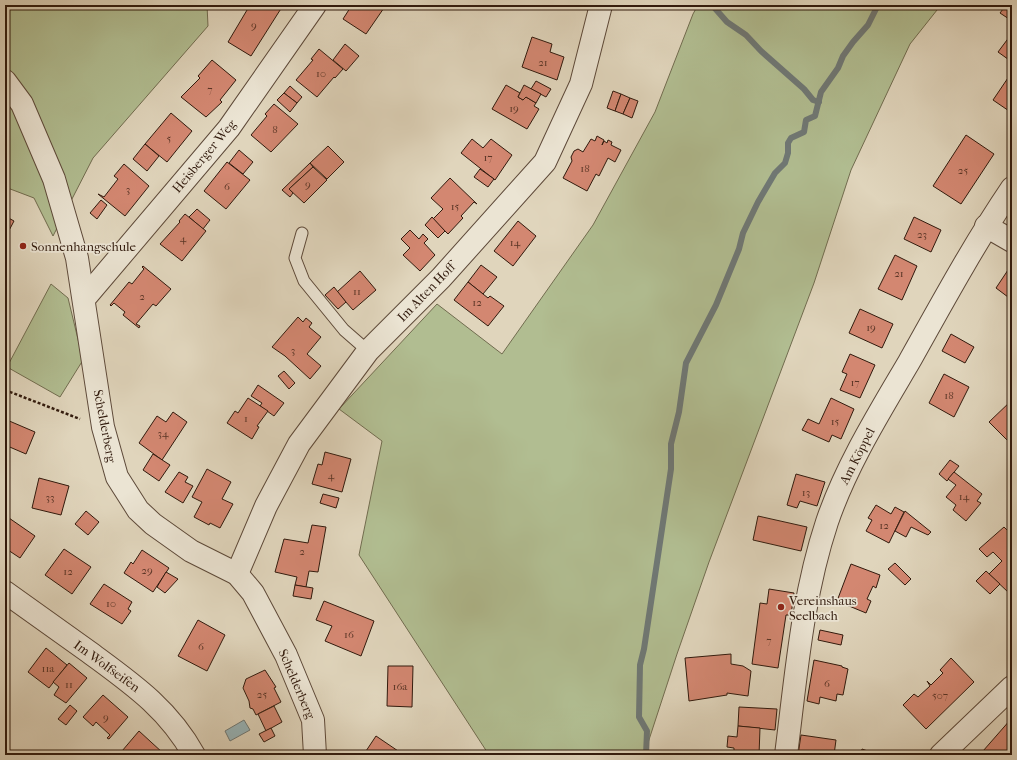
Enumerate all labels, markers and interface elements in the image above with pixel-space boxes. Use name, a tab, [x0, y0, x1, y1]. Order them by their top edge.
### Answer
house number: 9	[251, 19, 257, 32]
house number: 21	[538, 56, 548, 69]
house number: 10	[316, 67, 326, 80]
house number: 7	[207, 83, 213, 96]
house number: 19	[509, 102, 519, 115]
street label: Heisberger Weg	[169, 116, 240, 196]
house number: 8	[272, 123, 278, 136]
house number: 5	[167, 132, 172, 145]
house number: 17	[483, 151, 493, 164]
house number: 18	[580, 162, 590, 175]
house number: 25	[958, 164, 968, 177]
house number: 9	[305, 178, 311, 191]
house number: 6	[224, 180, 230, 193]
house number: 3	[126, 183, 130, 196]
house number: 15	[451, 200, 460, 213]
house number: 23	[917, 228, 927, 241]
house number: 4	[180, 232, 187, 245]
house number: 14	[510, 236, 521, 249]
place label: Sonnenhangschule	[31, 239, 136, 254]
marker: Sonnenhangschule	[18, 241, 28, 251]
street label: Im Alten Hoff	[394, 257, 460, 325]
house number: 21	[894, 267, 904, 280]
house number: 11	[353, 285, 361, 298]
house number: 2	[139, 290, 145, 303]
house number: 12	[472, 296, 482, 309]
house number: 19	[866, 321, 876, 334]
house number: 3	[291, 344, 295, 357]
house number: 17	[850, 376, 860, 389]
street label: Schelderberg	[91, 388, 120, 465]
house number: 18	[944, 389, 954, 402]
house number: 1	[244, 412, 248, 425]
house number: 15	[831, 415, 840, 428]
street label: Am Köppel	[836, 425, 878, 488]
house number: 34	[157, 427, 169, 440]
house number: 4	[328, 469, 335, 482]
house number: 13	[802, 486, 810, 499]
house number: 14	[959, 490, 970, 503]
house number: 33	[45, 491, 55, 504]
house number: 12	[879, 519, 889, 532]
house number: 2	[299, 545, 305, 558]
house number: 29	[141, 564, 153, 577]
house number: 12	[63, 565, 73, 578]
place label: Vereinshaus Seelbach	[788, 593, 857, 623]
house number: 10	[106, 597, 116, 610]
marker: Vereinshaus Seelbach	[776, 602, 786, 612]
house number: 16	[344, 628, 354, 641]
house number: 7	[766, 634, 772, 647]
street label: Im Wolfseifen	[71, 637, 143, 695]
house number: 6	[198, 640, 204, 653]
street label: Schelderberg	[276, 647, 319, 722]
house number: 11a	[42, 662, 55, 675]
house number: 6	[824, 677, 830, 690]
house number: 11	[65, 678, 73, 691]
house number: 16a	[393, 680, 408, 693]
house number: 25	[257, 688, 267, 701]
house number: 507	[932, 689, 948, 702]
house number: 9	[103, 711, 109, 724]

